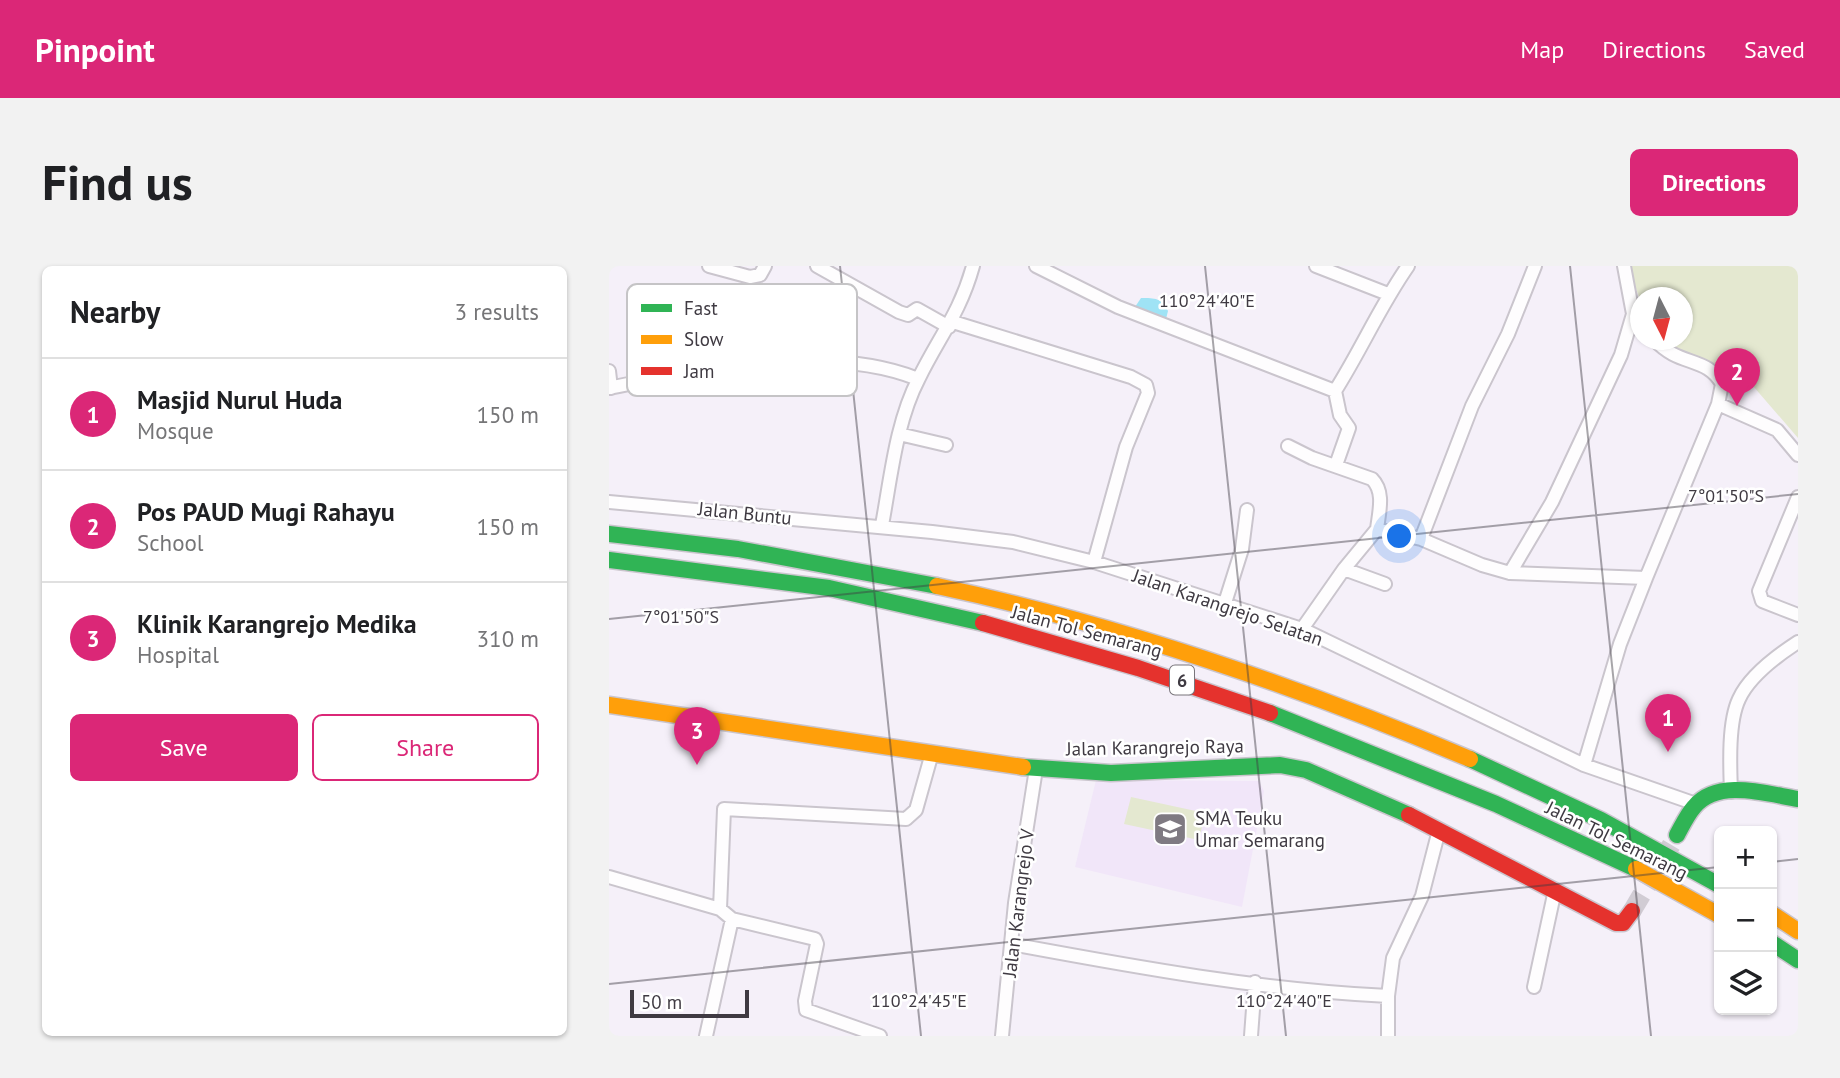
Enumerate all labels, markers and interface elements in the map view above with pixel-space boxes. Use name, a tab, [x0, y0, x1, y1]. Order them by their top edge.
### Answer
text: Pinpoint	[35, 28, 155, 71]
text: Map	[1520, 34, 1564, 65]
text: Directions	[1602, 34, 1706, 65]
text: Saved	[1744, 34, 1805, 65]
button: Directions	[1630, 149, 1798, 216]
text: Find us	[42, 150, 193, 214]
legend	[627, 284, 857, 396]
north arrow	[1630, 287, 1693, 350]
text: 110°24'40"E	[1159, 289, 1255, 312]
text: Nearby	[70, 292, 160, 331]
text: Fast	[684, 296, 718, 320]
text: 3 results	[455, 297, 539, 326]
text: Slow	[684, 327, 724, 351]
pin: 2	[1714, 348, 1760, 406]
text: Jam	[683, 359, 714, 383]
text: Masjid Nurul Huda	[137, 383, 342, 416]
text: 1	[86, 400, 100, 429]
text: 150 m	[477, 400, 539, 429]
text: Mosque	[137, 416, 214, 445]
text: 7°01'50"S	[1688, 484, 1764, 507]
text: Pos PAUD Mugi Rahayu	[137, 495, 395, 528]
street label: Jalan Buntu	[696, 496, 793, 530]
text: 2	[86, 512, 100, 541]
text: 150 m	[477, 512, 539, 541]
your location	[1382, 519, 1416, 553]
text: School	[137, 528, 204, 557]
street label: Jalan Karangrejo Selatan	[1129, 563, 1326, 651]
street label: Jalan Tol Semarang	[1008, 599, 1165, 663]
text: 7°01'50"S	[643, 605, 719, 628]
text: Klinik Karangrejo Medika	[137, 607, 417, 640]
text: 3	[86, 624, 100, 653]
text: 310 m	[477, 624, 539, 653]
text: Hospital	[137, 640, 219, 669]
road number: 6	[1170, 666, 1194, 694]
pin: 1	[1645, 694, 1691, 752]
pin: 3	[674, 707, 720, 765]
button: Save	[70, 714, 298, 781]
button: Share	[312, 714, 539, 781]
street label: Jalan Karangrejo Raya	[1065, 733, 1244, 761]
street label: Jalan Tol Semarang	[1541, 795, 1692, 885]
place label: SMA Teuku Umar Semarang	[1195, 806, 1325, 852]
school or university icon: SMA Teuku Umar Semarang	[1151, 810, 1189, 848]
map controls	[1714, 826, 1777, 1015]
button: +	[1714, 826, 1777, 889]
street label: Jalan Karangrejo V	[997, 827, 1039, 979]
button: −	[1714, 889, 1777, 952]
button: layers	[1714, 952, 1777, 1015]
scale bar	[630, 987, 749, 1019]
text: 110°24'45"E	[871, 989, 967, 1012]
text: 110°24'40"E	[1236, 989, 1332, 1012]
text: 50 m	[641, 990, 682, 1014]

